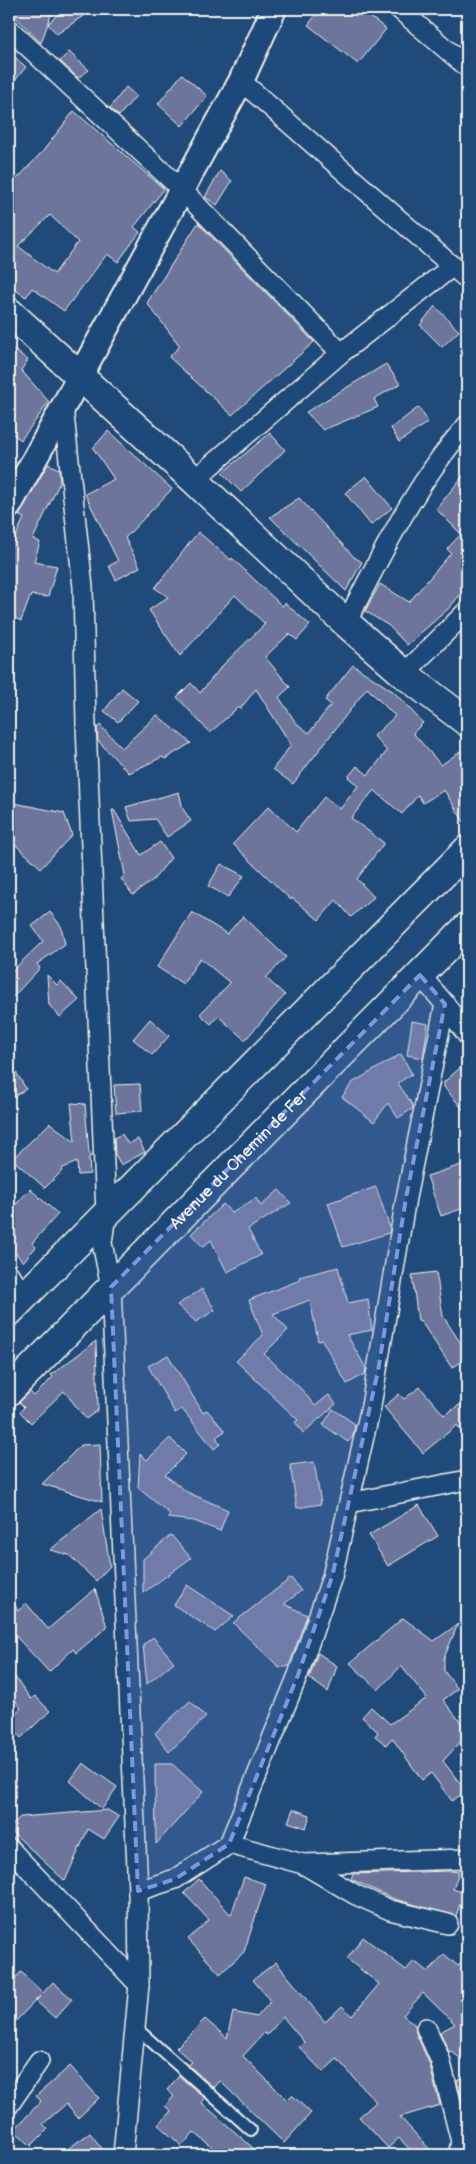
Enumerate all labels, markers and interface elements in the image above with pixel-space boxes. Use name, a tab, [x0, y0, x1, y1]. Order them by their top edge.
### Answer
street label: Avenue du Chemin de Fer	[166, 1086, 312, 1234]

